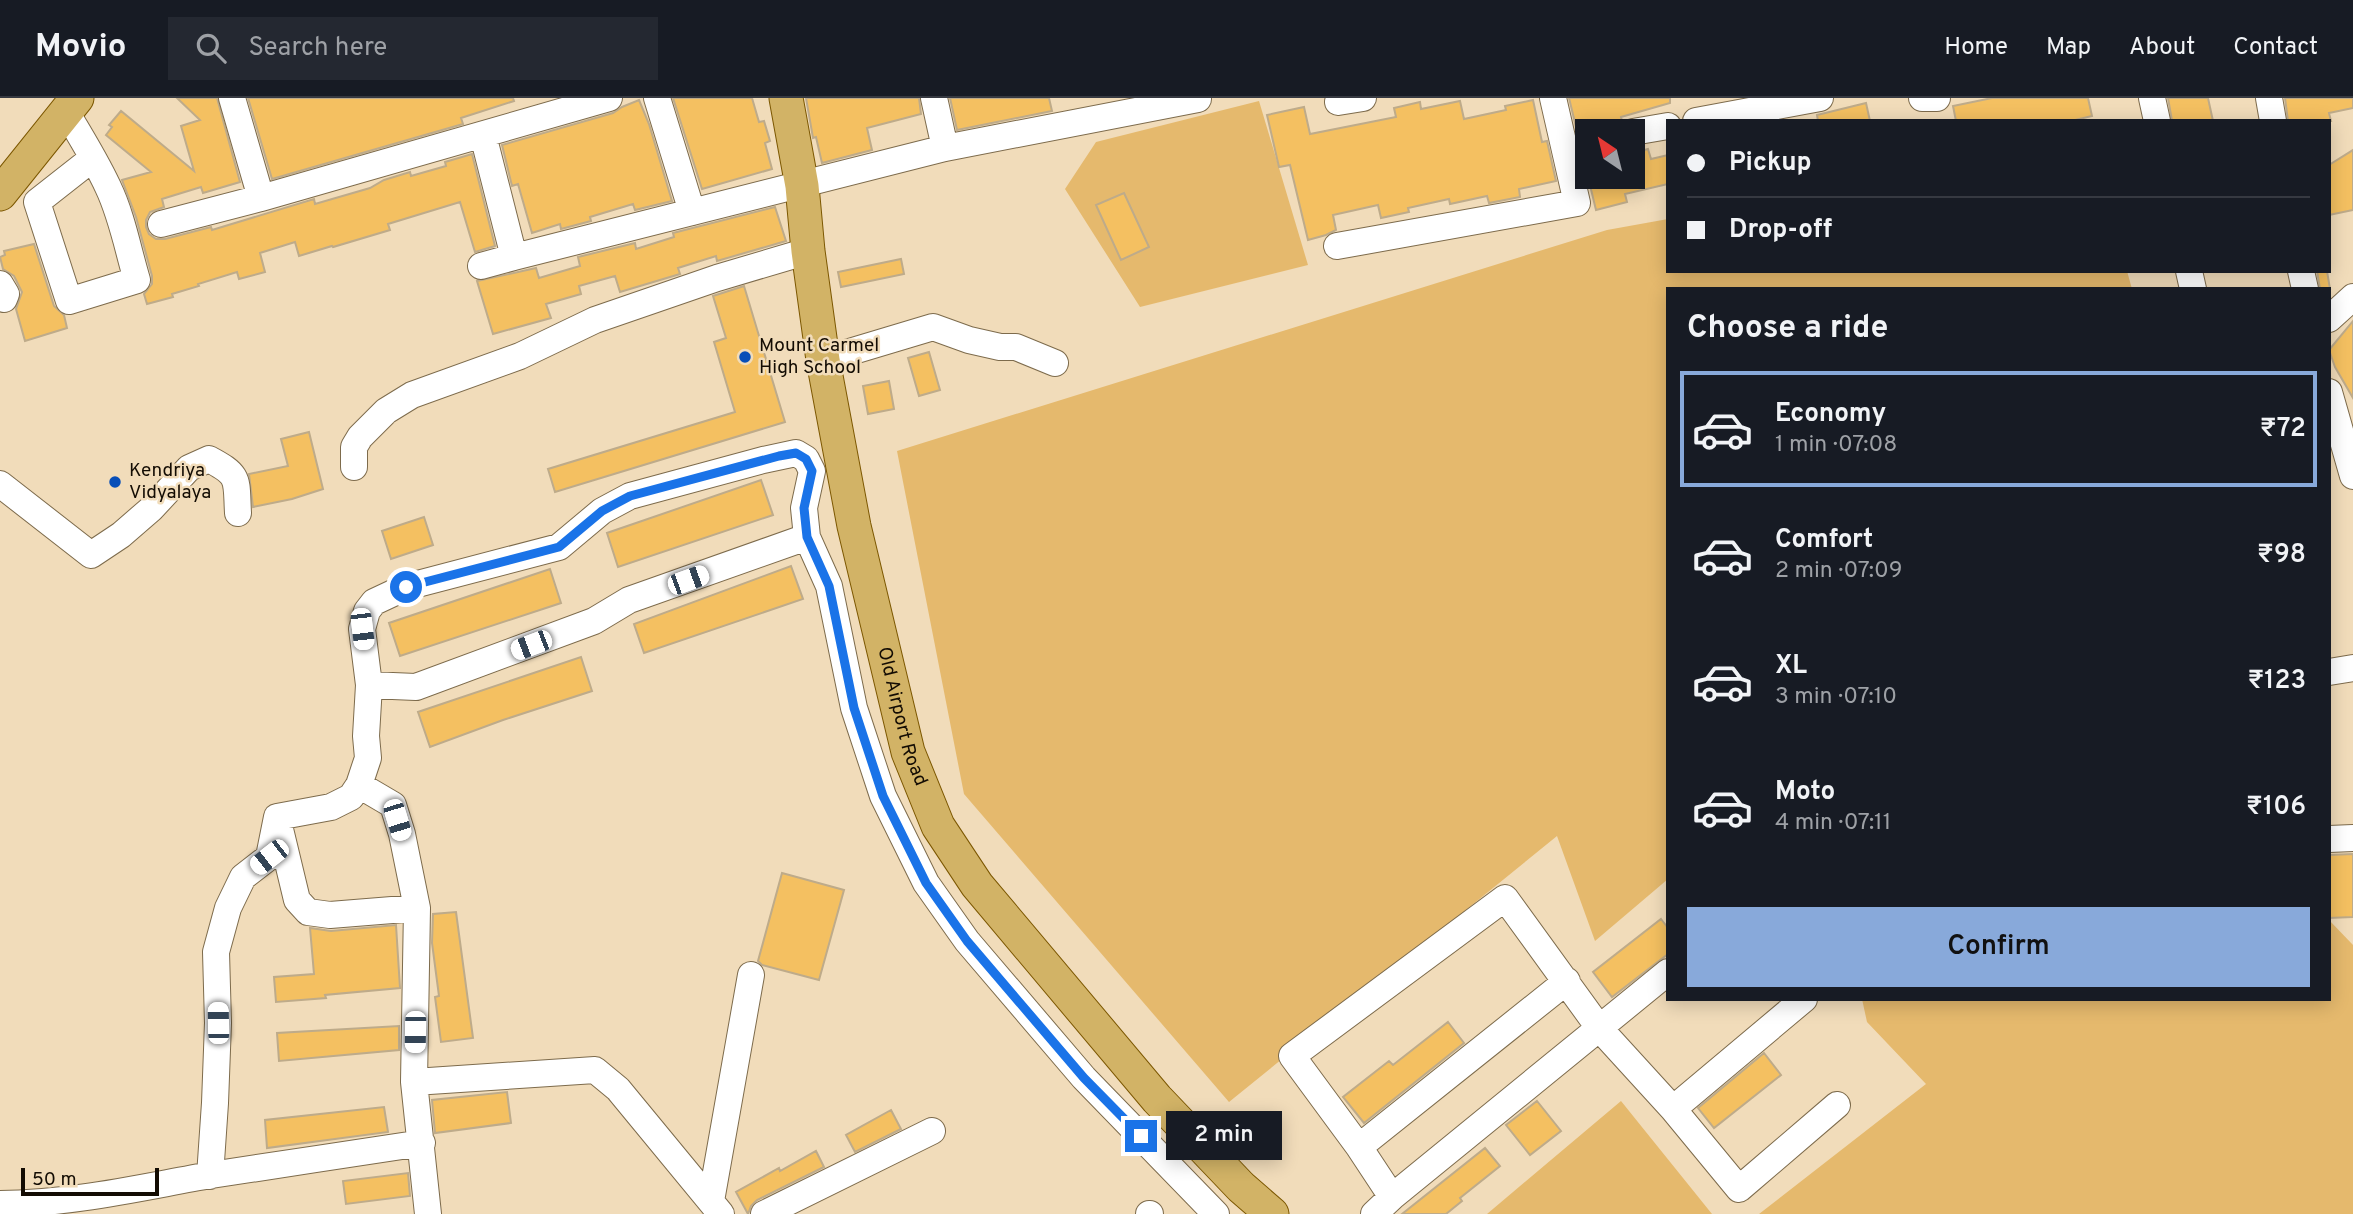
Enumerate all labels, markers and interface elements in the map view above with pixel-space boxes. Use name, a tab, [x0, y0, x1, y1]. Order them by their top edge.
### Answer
search box	[168, 17, 658, 80]
text: Movio	[35, 27, 126, 69]
icon: search	[192, 29, 230, 67]
text: Search here	[248, 32, 387, 65]
text: Home	[1944, 33, 2008, 63]
text: Map	[2046, 33, 2091, 63]
text: About	[2129, 33, 2195, 63]
text: Contact	[2233, 33, 2318, 63]
north arrow	[1575, 119, 1645, 189]
map controls	[1575, 119, 1645, 189]
text: Pickup	[1729, 147, 1812, 180]
text: Drop-off	[1729, 214, 1832, 247]
text: Choose a ride	[1687, 309, 1888, 349]
place label: Mount Carmel High School	[759, 334, 879, 380]
marker: Mount Carmel High School	[737, 349, 753, 365]
icon: car	[1691, 398, 1754, 461]
text: Economy	[1775, 398, 1886, 431]
text: ₹72	[2260, 413, 2306, 446]
text: 1 min · 07:08	[1775, 431, 1897, 460]
place label: Kendriya Vidyalaya	[129, 459, 211, 505]
marker: Kendriya Vidyalaya	[107, 474, 123, 490]
icon: car	[1691, 524, 1754, 587]
text: Comfort	[1775, 524, 1873, 557]
text: ₹98	[2257, 539, 2306, 572]
text: 2 min · 07:09	[1775, 557, 1902, 586]
car	[665, 563, 712, 597]
route start	[390, 571, 422, 603]
car	[350, 607, 375, 651]
car	[508, 628, 555, 662]
street label: Old Airport Road	[871, 645, 933, 790]
icon: car	[1691, 650, 1754, 713]
text: XL	[1775, 650, 1807, 683]
text: ₹123	[2247, 665, 2306, 698]
text: 3 min · 07:10	[1775, 683, 1897, 712]
icon: car	[1691, 776, 1754, 839]
text: Moto	[1775, 776, 1835, 809]
text: ₹106	[2246, 791, 2306, 824]
car	[381, 797, 414, 843]
text: 4 min · 07:11	[1775, 809, 1891, 838]
car	[246, 836, 293, 878]
button: Confirm	[1687, 907, 2310, 987]
car	[208, 1002, 229, 1044]
car	[405, 1011, 426, 1053]
callout: 2 min	[1166, 1112, 1281, 1160]
route end	[1125, 1120, 1157, 1152]
text: 2 min	[1194, 1121, 1254, 1150]
scale bar	[21, 1165, 159, 1197]
text: 50 m	[32, 1168, 77, 1192]

